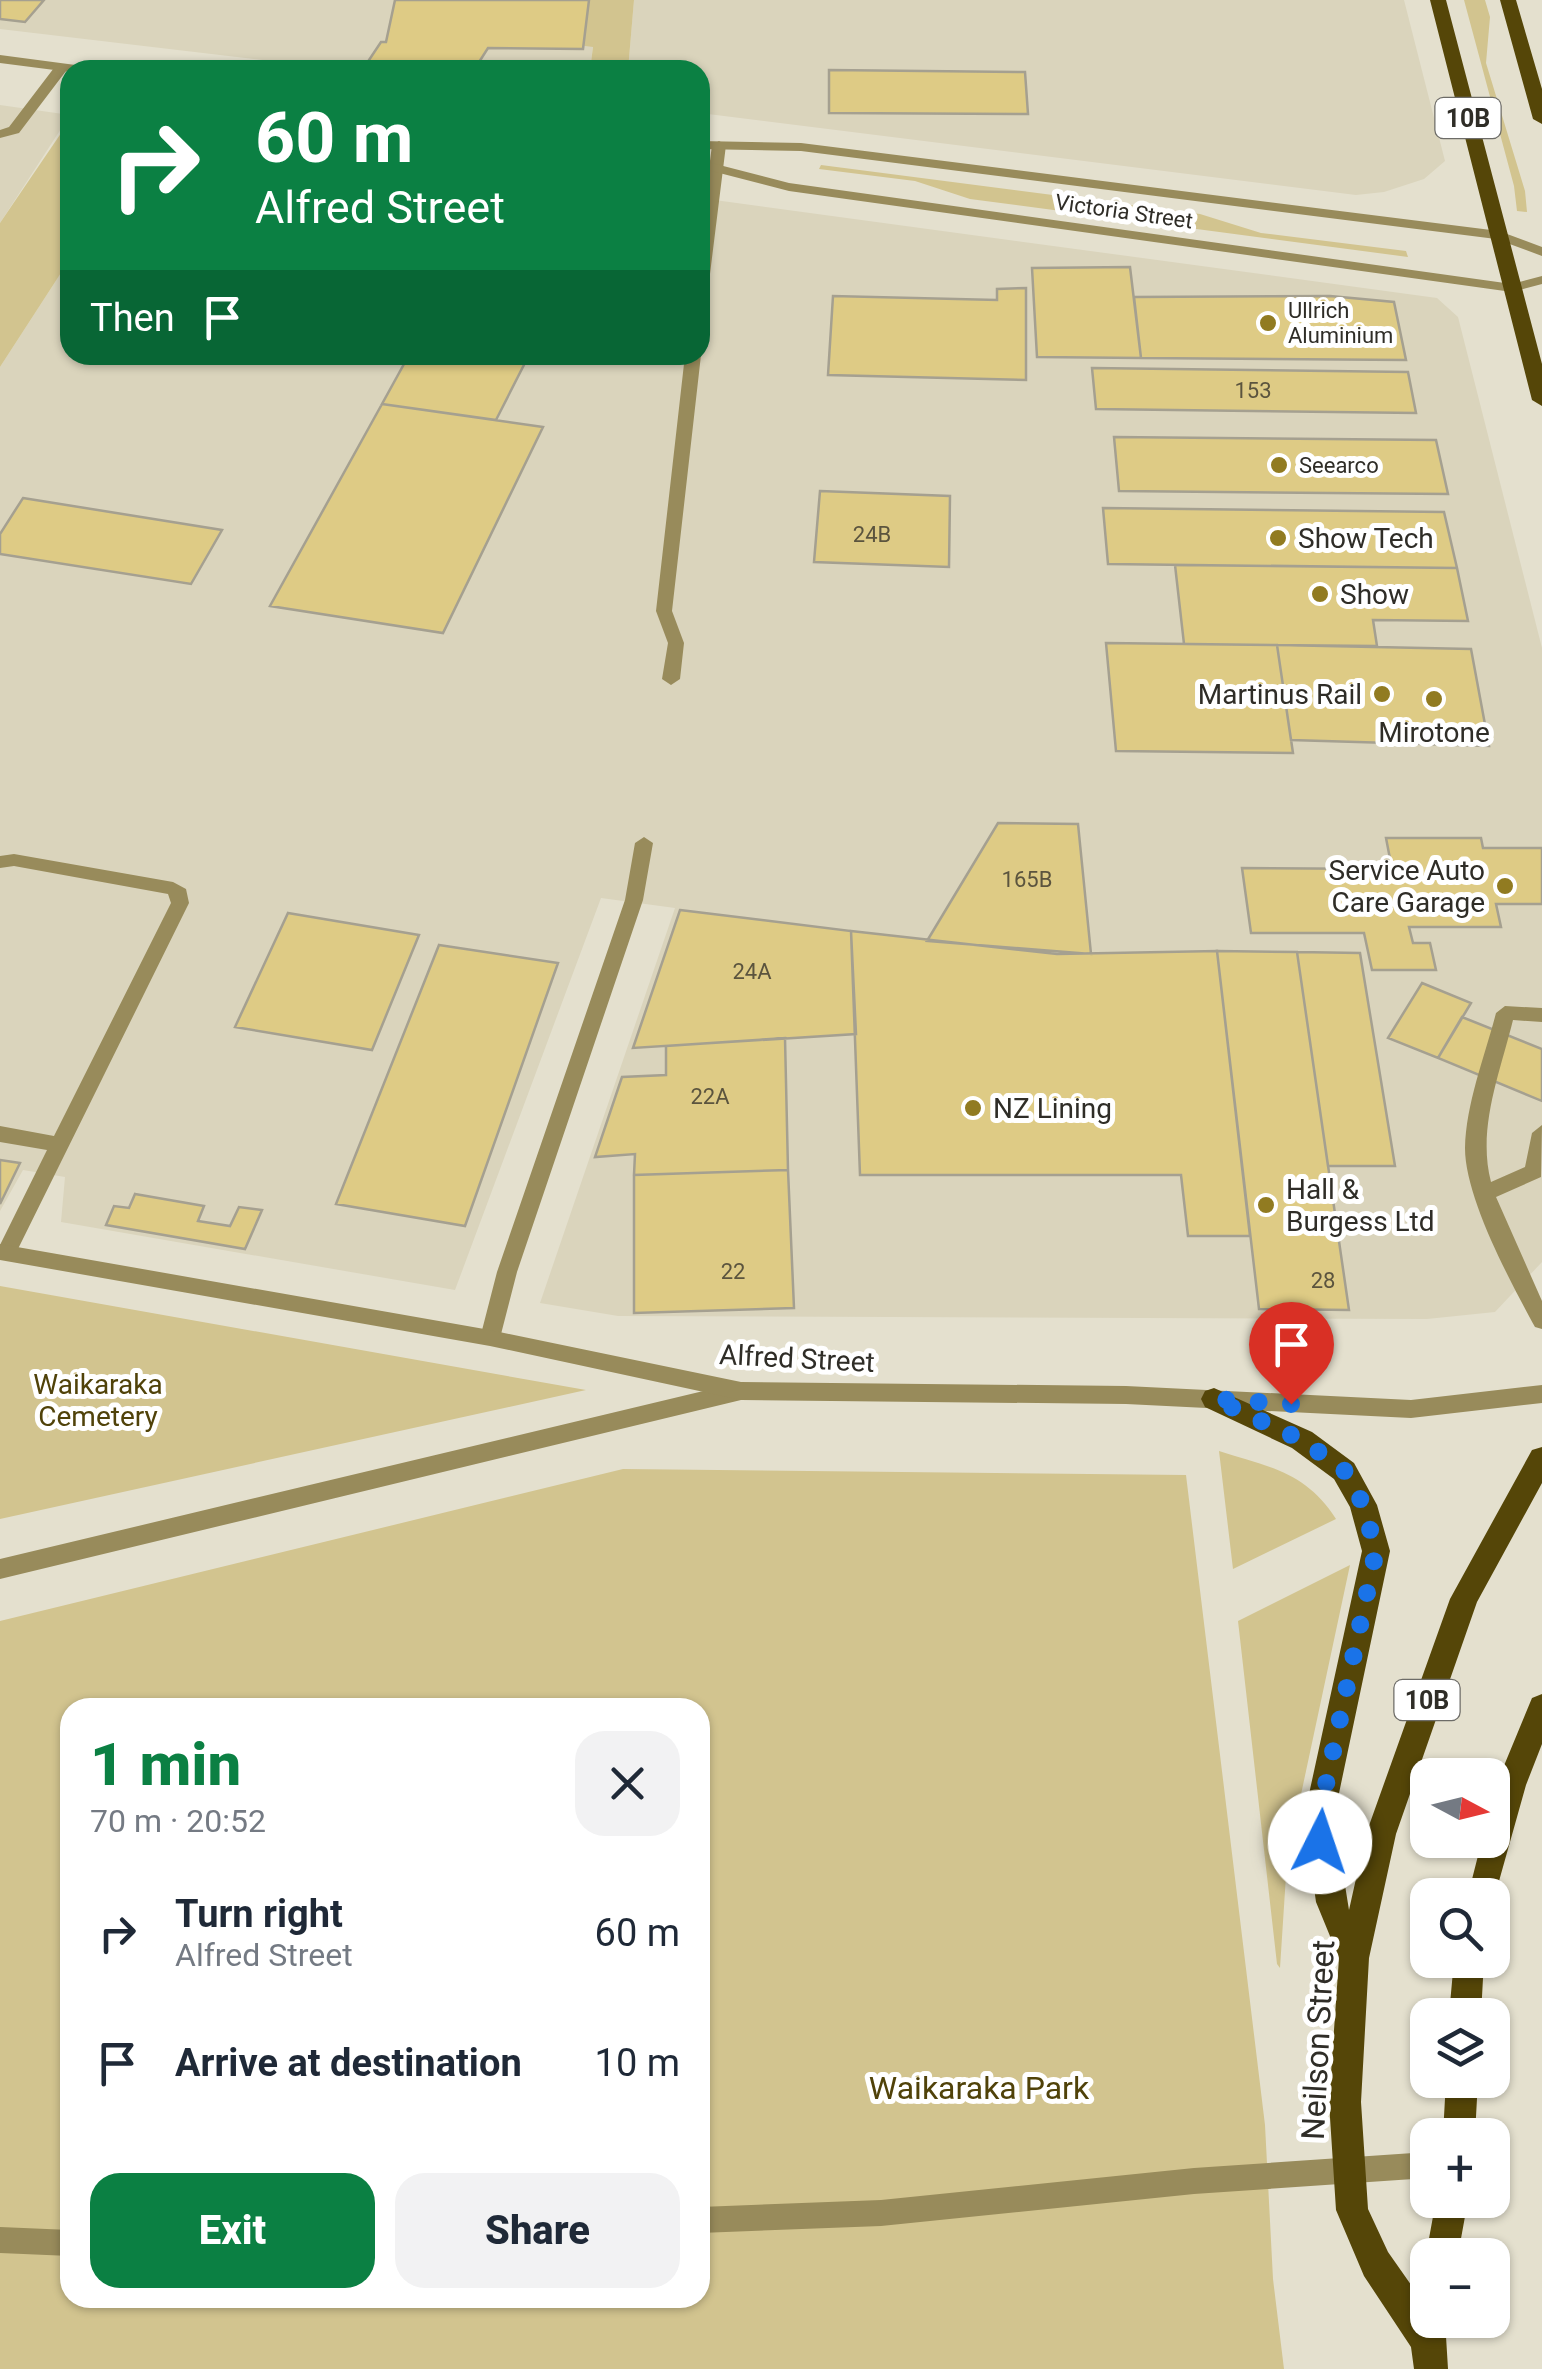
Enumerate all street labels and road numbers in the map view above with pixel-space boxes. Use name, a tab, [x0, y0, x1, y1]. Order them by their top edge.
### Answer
road number: 10B	[1436, 98, 1500, 138]
street label: Victoria Street	[1054, 189, 1194, 234]
street label: Alfred Street	[718, 1338, 875, 1379]
road number: 10B	[1394, 1680, 1460, 1720]
street label: Neilson Street	[1294, 1939, 1342, 2141]

